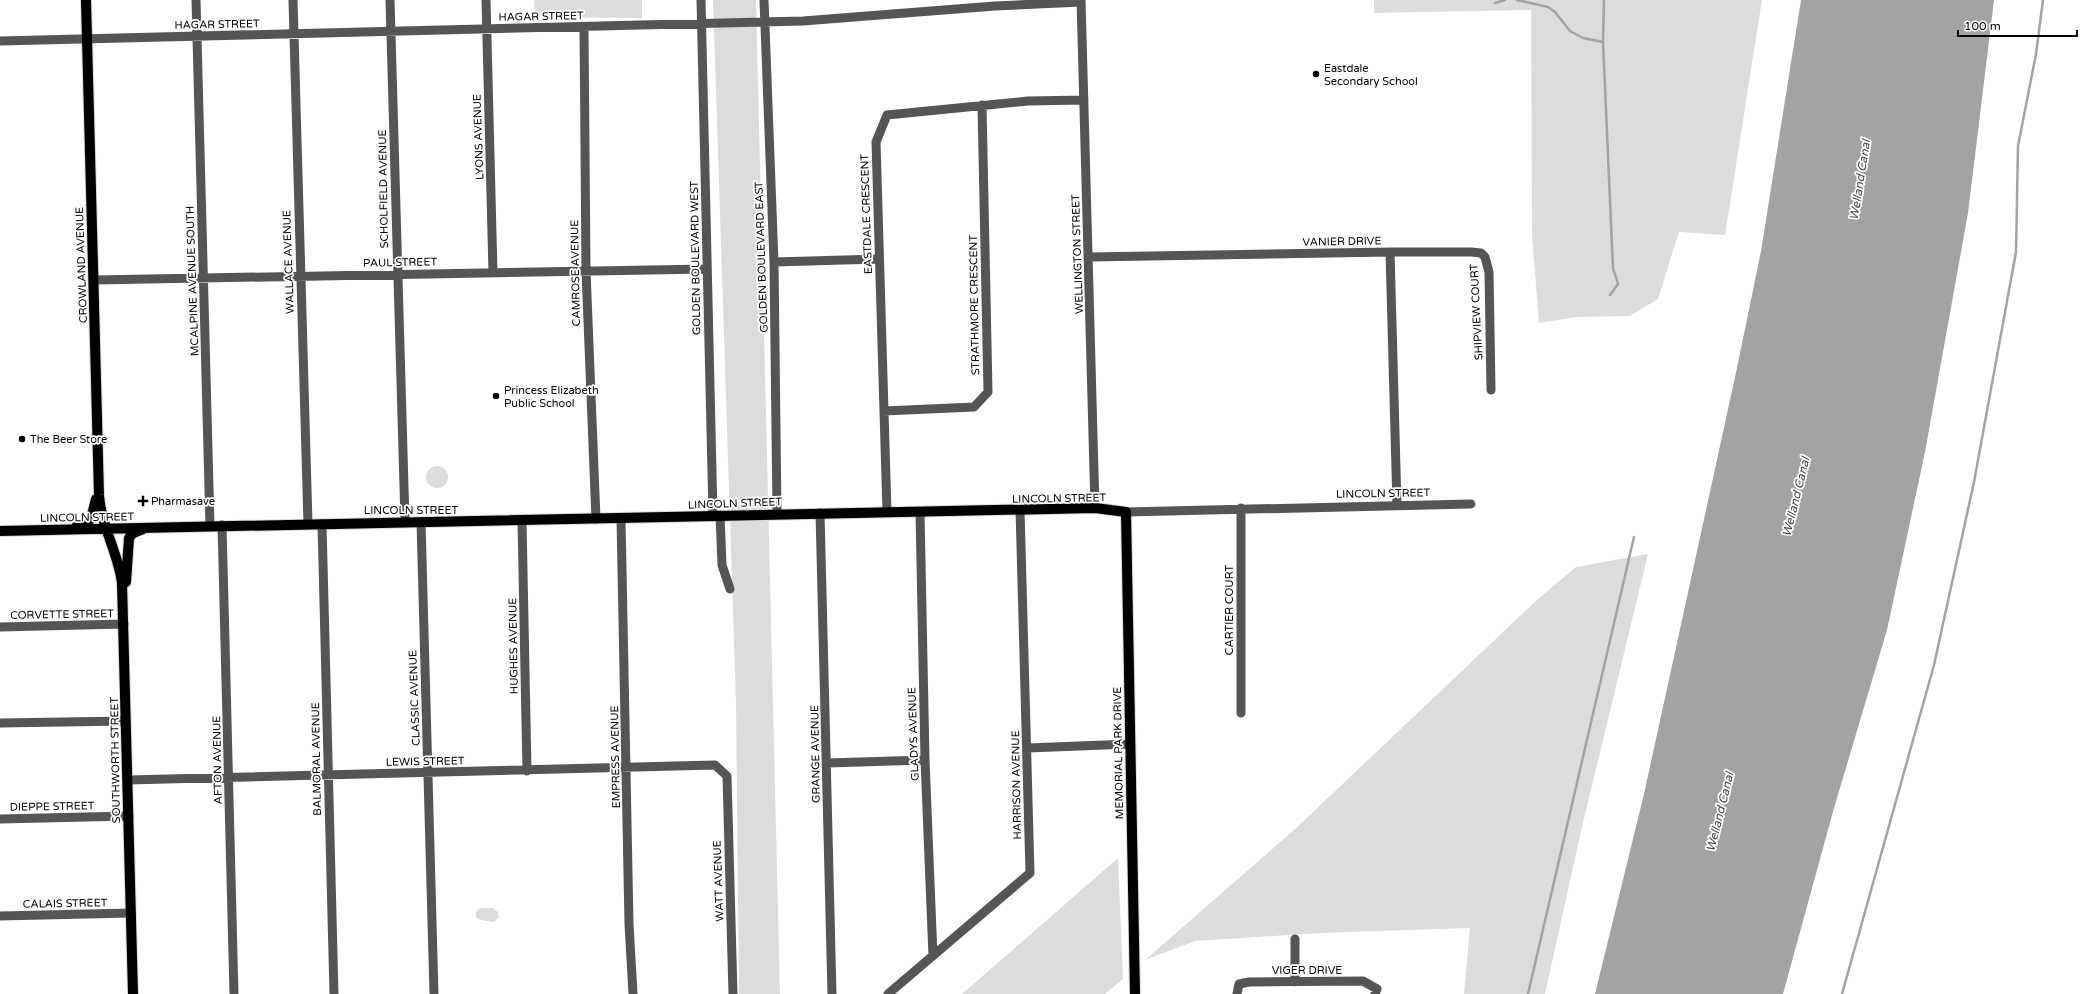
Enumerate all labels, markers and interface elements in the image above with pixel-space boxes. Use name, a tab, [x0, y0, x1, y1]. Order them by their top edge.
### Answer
street label: HAGAR STREET	[498, 9, 584, 24]
scale bar	[1958, 12, 2077, 38]
street label: HAGAR STREET	[174, 17, 260, 32]
text: 100 m	[1964, 19, 2001, 33]
place label: Eastdale Secondary School	[1324, 62, 1418, 88]
marker: Eastdale Secondary School	[1311, 69, 1321, 79]
street label: LYONS AVENUE	[471, 94, 486, 180]
street label: SCHOLFIELD AVENUE	[376, 129, 391, 249]
water label: Welland Canal	[1847, 137, 1874, 221]
street label: EASTDALE CRESCENT	[858, 153, 875, 274]
street label: GOLDEN BOULEVARD WEST	[688, 180, 703, 335]
street label: GOLDEN BOULEVARD EAST	[752, 181, 771, 333]
street label: WELLINGTON STREET	[1069, 194, 1086, 314]
street label: MCALPINE AVENUE SOUTH	[183, 206, 202, 356]
street label: CROWLAND AVENUE	[73, 207, 90, 323]
street label: WALLACE AVENUE	[280, 210, 297, 314]
street label: CAMROSE AVENUE	[568, 220, 583, 326]
street label: VANIER DRIVE	[1302, 234, 1382, 249]
street label: STRATHMORE CRESCENT	[967, 235, 982, 375]
street label: PAUL STREET	[363, 255, 437, 270]
street label: SHIPVIEW COURT	[1467, 263, 1486, 361]
place label: Princess Elizabeth Public School	[504, 384, 599, 410]
marker: Princess Elizabeth Public School	[491, 391, 501, 401]
place label: The Beer Store	[30, 433, 107, 446]
marker: The Beer Store	[17, 434, 27, 444]
water label: Welland Canal	[1779, 454, 1813, 538]
street label: LINCOLN STREET	[1336, 486, 1431, 501]
street label: LINCOLN STREET	[1012, 491, 1107, 506]
place label: Pharmasave	[151, 495, 215, 508]
street label: LINCOLN STREET	[688, 495, 783, 512]
marker: Pharmasave	[138, 496, 148, 506]
street label: LINCOLN STREET	[364, 504, 458, 517]
street label: LINCOLN STREET	[40, 510, 135, 525]
street label: CARTIER COURT	[1223, 564, 1236, 655]
street label: HUGHES AVENUE	[506, 598, 521, 694]
street label: CORVETTE STREET	[10, 607, 114, 622]
street label: CLASSIC AVENUE	[406, 650, 423, 746]
street label: GLADYS AVENUE	[905, 687, 922, 781]
street label: MEMORIAL PARK DRIVE	[1111, 687, 1126, 819]
street label: SOUTHWORTH STREET	[108, 696, 123, 823]
street label: BALMORAL AVENUE	[309, 702, 324, 816]
street label: EMPRESS AVENUE	[608, 705, 623, 809]
street label: GRANGE AVENUE	[808, 705, 823, 803]
street label: AFTON AVENUE	[210, 716, 225, 804]
street label: HARRISON AVENUE	[1009, 730, 1024, 840]
street label: LEWIS STREET	[385, 754, 465, 769]
water label: Welland Canal	[1703, 769, 1737, 853]
street label: DIEPPE STREET	[10, 799, 95, 814]
street label: WATT AVENUE	[711, 840, 726, 922]
street label: CALAIS STREET	[23, 896, 108, 911]
street label: VIGER DRIVE	[1272, 964, 1342, 977]

